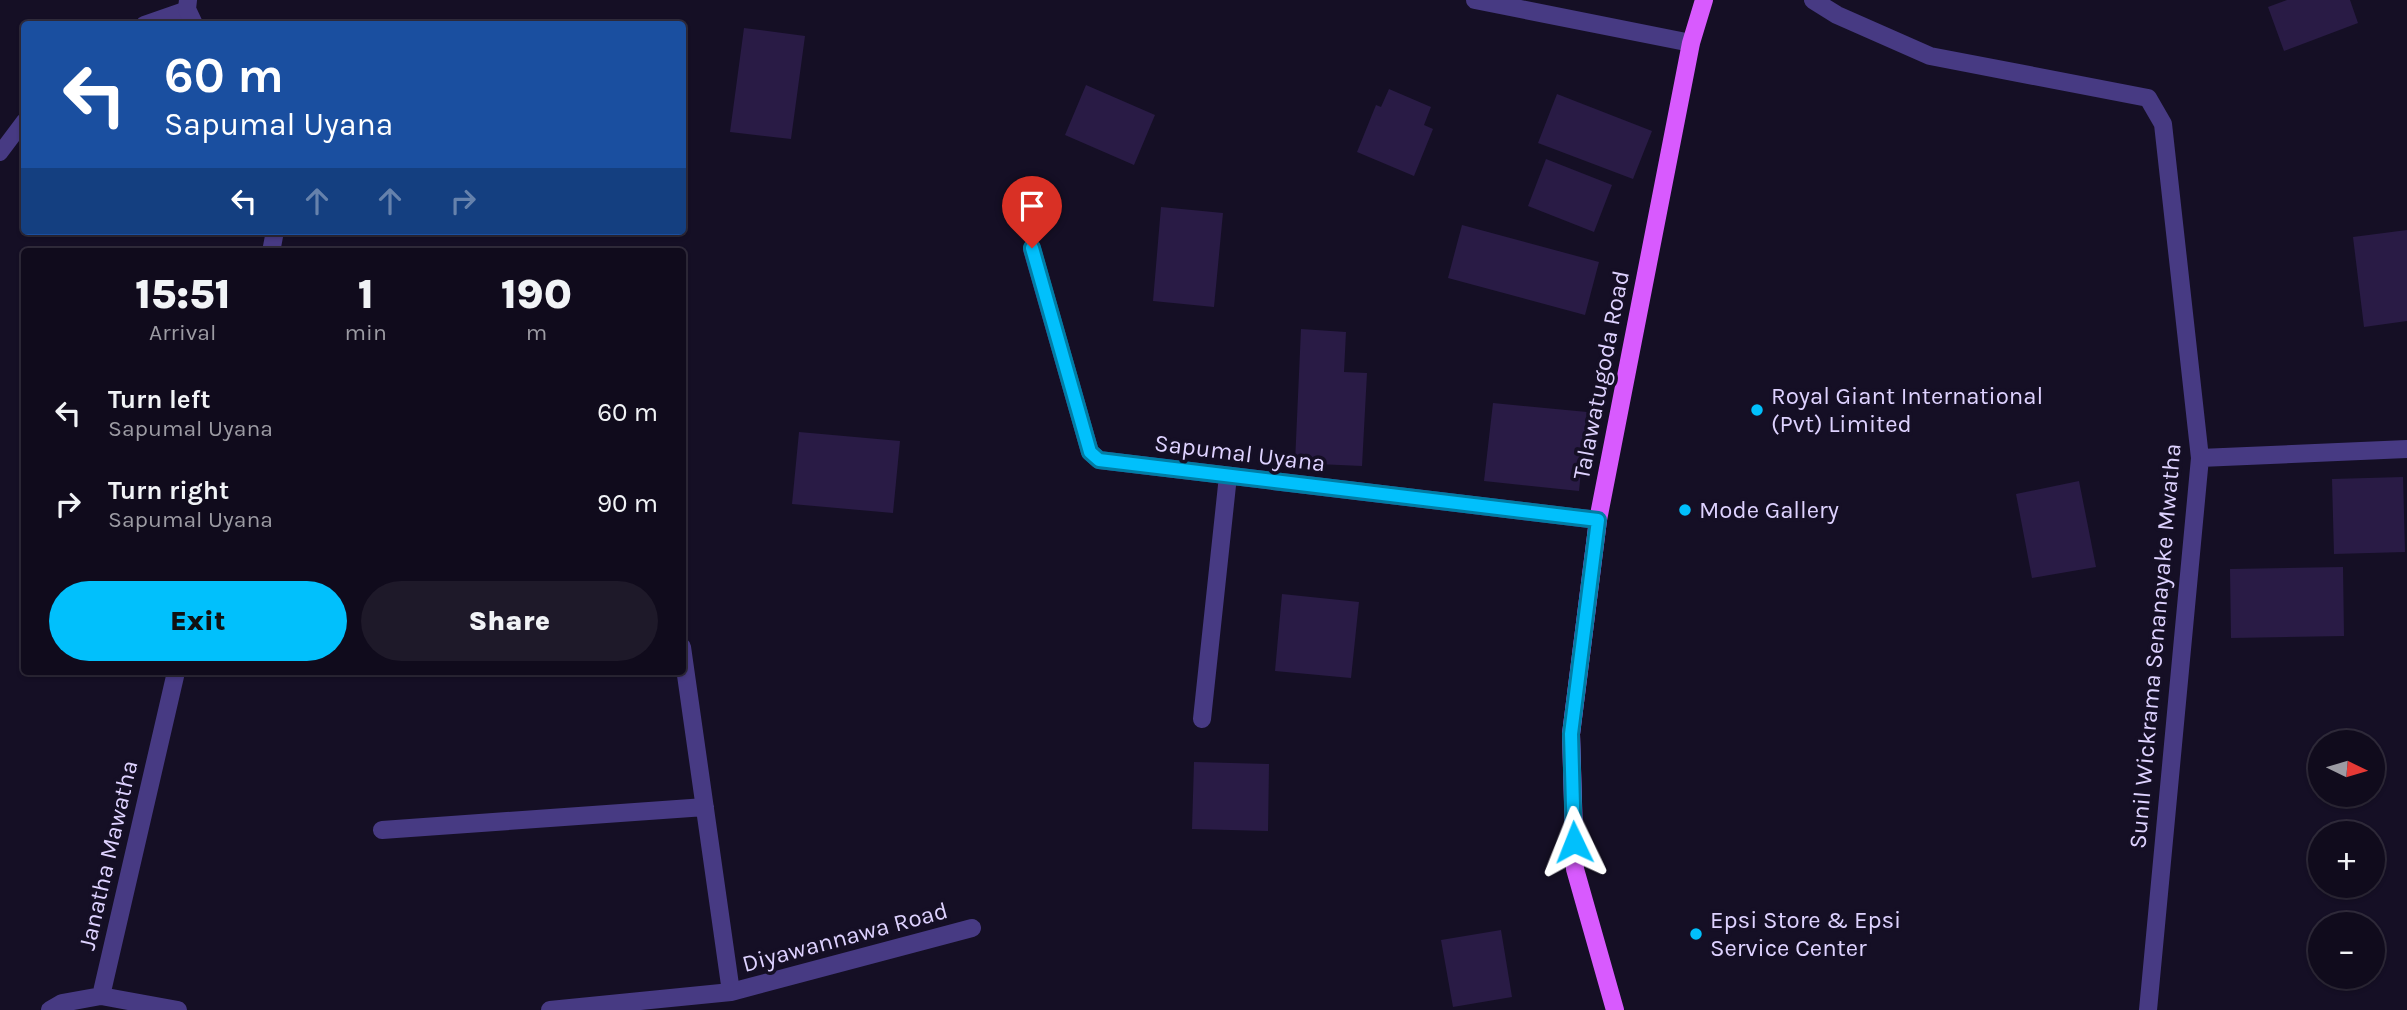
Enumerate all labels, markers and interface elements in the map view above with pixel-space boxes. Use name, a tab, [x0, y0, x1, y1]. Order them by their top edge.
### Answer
text: 60 m	[164, 47, 284, 104]
icon: left	[49, 49, 140, 140]
text: Sapumal Uyana	[164, 106, 394, 143]
pin	[1002, 176, 1062, 248]
icon: left	[225, 182, 263, 220]
icon: ahead	[298, 182, 336, 220]
icon: ahead	[371, 182, 409, 220]
icon: right	[444, 182, 482, 220]
icon: arrive	[1013, 187, 1051, 225]
street label: Talawatugoda Road	[1567, 268, 1635, 482]
text: 15:51	[135, 269, 231, 319]
text: 1	[358, 269, 374, 319]
text: 190	[501, 269, 572, 319]
text: Arrival	[149, 319, 216, 346]
text: min	[345, 319, 387, 346]
text: m	[526, 319, 547, 346]
place label: Royal Giant International (Pvt) Limited	[1771, 382, 2043, 438]
text: Turn left	[108, 384, 210, 415]
icon: left	[49, 394, 87, 432]
text: 60 m	[597, 397, 658, 428]
marker: Royal Giant International (Pvt) Limited	[1749, 402, 1765, 418]
text: Sapumal Uyana	[108, 415, 273, 442]
street label: Sapumal Uyana	[1153, 429, 1327, 477]
street label: Sunil Wickrama Senanayake Mwatha	[2123, 442, 2187, 850]
text: Turn right	[108, 475, 229, 506]
icon: right	[49, 485, 87, 523]
text: 90 m	[597, 488, 658, 519]
place label: Mode Gallery	[1699, 496, 1839, 524]
marker: Mode Gallery	[1677, 502, 1693, 518]
text: Sapumal Uyana	[108, 506, 273, 533]
button: Exit	[49, 581, 347, 661]
button: Share	[361, 581, 658, 661]
north arrow	[2308, 730, 2385, 807]
map controls	[2308, 730, 2385, 989]
street label: Janatha Mawatha	[73, 757, 143, 953]
position arrow	[1537, 805, 1611, 879]
button: +	[2308, 821, 2385, 898]
street label: Diyawannawa Road	[739, 896, 951, 978]
place label: Epsi Store & Epsi Service Center	[1710, 906, 1901, 962]
button: −	[2308, 912, 2385, 989]
marker: Epsi Store & Epsi Service Center	[1688, 926, 1704, 942]

